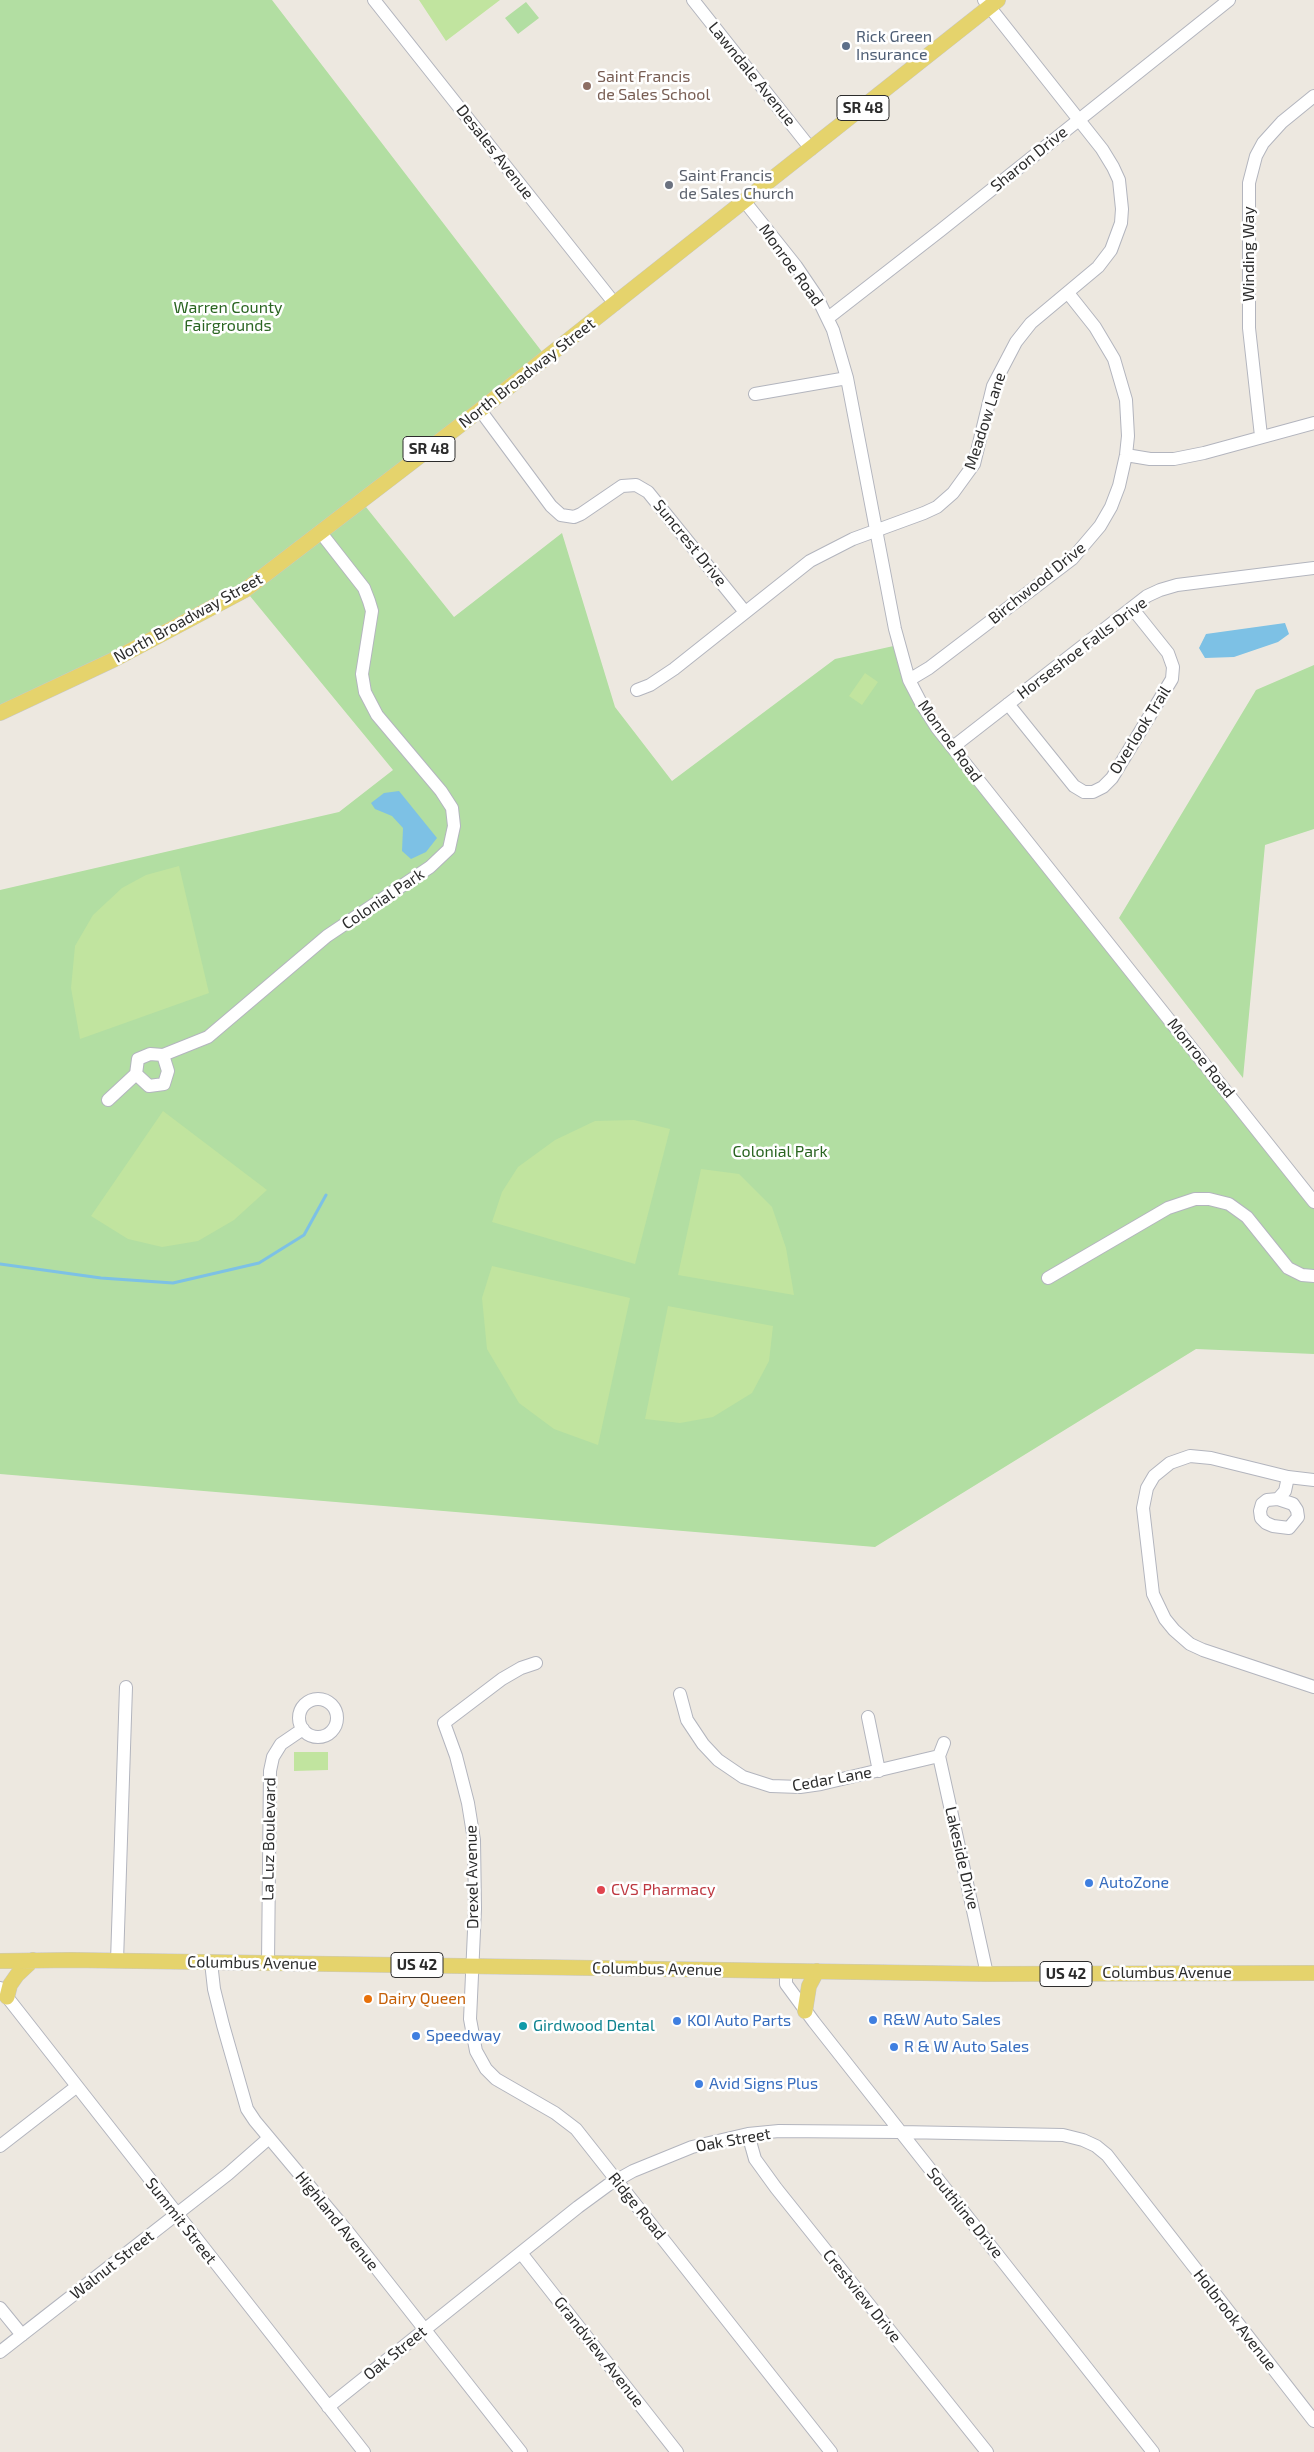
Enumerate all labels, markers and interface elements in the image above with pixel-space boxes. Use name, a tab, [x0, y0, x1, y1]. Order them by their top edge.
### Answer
street label: Lawndale Avenue	[704, 18, 800, 130]
place label: Rick Green Insurance	[856, 27, 932, 65]
marker: Rick Green Insurance	[840, 40, 852, 52]
place label: Saint Francis de Sales School	[597, 67, 710, 105]
marker: Saint Francis de Sales School	[581, 80, 593, 92]
road number: SR 48	[837, 96, 889, 120]
street label: Desales Avenue	[452, 101, 538, 203]
street label: Sharon Drive	[987, 122, 1071, 196]
place label: Saint Francis de Sales Church	[679, 166, 794, 204]
marker: Saint Francis de Sales Church	[663, 179, 675, 191]
street label: Winding Way	[1239, 206, 1259, 302]
street label: Monroe Road	[755, 220, 827, 310]
park label: Warren County Fairgrounds	[173, 298, 283, 336]
street label: North Broadway Street	[455, 314, 599, 432]
street label: Meadow Lane	[960, 370, 1010, 472]
road number: SR 48	[403, 436, 455, 462]
street label: Suncrest Drive	[649, 496, 731, 590]
street label: Birchwood Drive	[985, 538, 1089, 628]
street label: North Broadway Street	[110, 569, 266, 667]
street label: Horseshoe Falls Drive	[1013, 593, 1151, 703]
street label: Overlook Trail	[1105, 682, 1175, 778]
street label: Monroe Road	[914, 696, 986, 786]
street label: Colonial Park	[338, 864, 428, 934]
street label: Monroe Road	[1163, 1014, 1239, 1102]
park label: Colonial Park	[732, 1142, 828, 1162]
street label: Cedar Lane	[791, 1763, 873, 1795]
street label: La Luz Boulevard	[258, 1777, 280, 1901]
street label: Lakeside Drive	[941, 1805, 983, 1911]
street label: Drexel Avenue	[461, 1825, 483, 1929]
place label: AutoZone	[1099, 1873, 1169, 1893]
marker: AutoZone	[1083, 1877, 1095, 1889]
place label: CVS Pharmacy	[611, 1880, 715, 1900]
marker: CVS Pharmacy	[595, 1884, 607, 1896]
street label: Columbus Avenue	[187, 1952, 317, 1974]
road number: US 42	[391, 1952, 443, 1978]
street label: Columbus Avenue	[592, 1958, 722, 1980]
road number: US 42	[1040, 1962, 1092, 1986]
street label: Columbus Avenue	[1102, 1963, 1232, 1983]
place label: Dairy Queen	[378, 1989, 466, 2009]
marker: Dairy Queen	[362, 1993, 374, 2005]
place label: R&W Auto Sales	[883, 2010, 1001, 2030]
place label: KOI Auto Parts	[687, 2011, 791, 2031]
marker: R&W Auto Sales	[867, 2014, 879, 2026]
marker: KOI Auto Parts	[671, 2015, 683, 2027]
place label: Girdwood Dental	[533, 2016, 655, 2036]
marker: Girdwood Dental	[517, 2020, 529, 2032]
place label: Speedway	[426, 2026, 501, 2046]
marker: Speedway	[410, 2030, 422, 2042]
place label: R & W Auto Sales	[904, 2037, 1029, 2057]
marker: R & W Auto Sales	[888, 2041, 900, 2053]
place label: Avid Signs Plus	[709, 2074, 818, 2094]
marker: Avid Signs Plus	[693, 2078, 705, 2090]
street label: Oak Street	[694, 2124, 772, 2156]
street label: Southline Drive	[923, 2164, 1007, 2262]
street label: Highland Avenue	[291, 2168, 383, 2274]
street label: Ridge Road	[604, 2169, 670, 2243]
street label: Summit Street	[141, 2174, 221, 2268]
street label: Walnut Street	[66, 2226, 158, 2304]
street label: Crestview Drive	[819, 2246, 905, 2346]
street label: Holbrook Avenue	[1189, 2265, 1281, 2375]
street label: Grandview Avenue	[550, 2293, 648, 2411]
street label: Oak Street	[360, 2322, 430, 2384]

